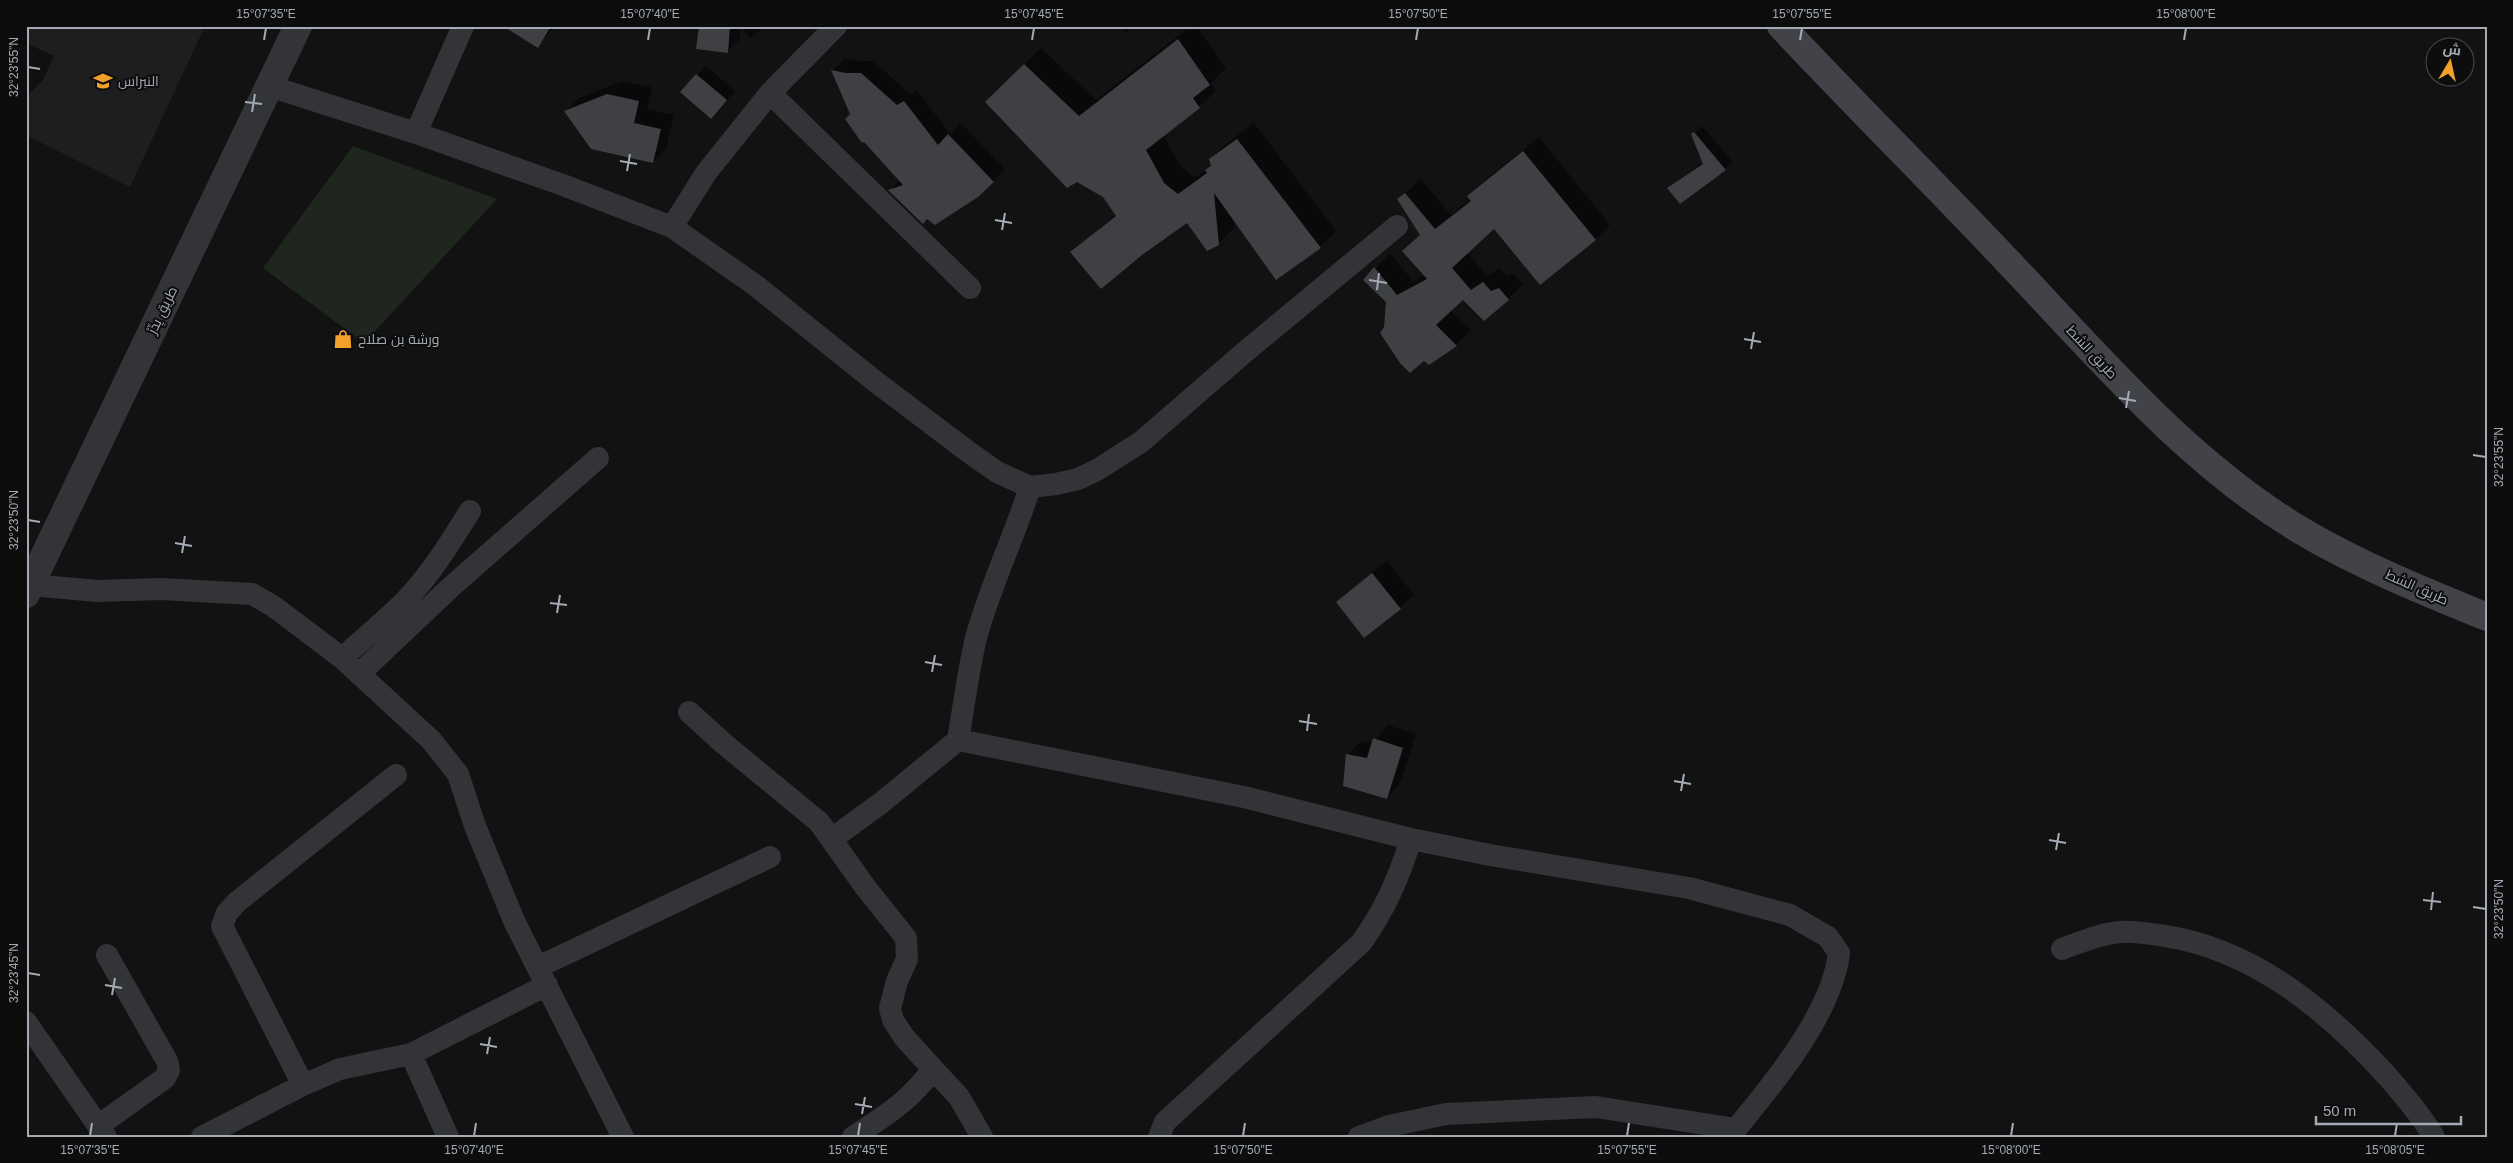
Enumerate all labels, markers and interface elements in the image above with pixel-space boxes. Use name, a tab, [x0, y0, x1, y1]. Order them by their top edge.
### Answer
text: 15°07'35"E	[236, 7, 296, 21]
text: 15°07'40"E	[620, 7, 680, 21]
text: 15°07'45"E	[1004, 7, 1064, 21]
text: 15°07'50"E	[1388, 7, 1448, 21]
text: 15°07'55"E	[1772, 7, 1832, 21]
text: 15°08'00"E	[2156, 7, 2216, 21]
text: 32°23'55"N	[7, 37, 21, 97]
north arrow	[2426, 38, 2476, 88]
text: ش	[2442, 40, 2462, 59]
school or university icon: النبراس	[92, 70, 114, 92]
place label: النبراس	[118, 73, 159, 89]
street label: طريق يِدِّرْ	[143, 284, 181, 338]
street label: طريق الشط	[2063, 322, 2121, 383]
shop icon: ورشة بن صلاح	[332, 328, 354, 350]
place label: ورشة بن صلاح	[358, 331, 439, 348]
text: 32°23'55"N	[2492, 427, 2506, 487]
text: 32°23'50"N	[7, 490, 21, 550]
street label: طريق الشط	[2383, 566, 2451, 609]
text: 32°23'50"N	[2492, 879, 2506, 939]
text: 32°23'45"N	[7, 943, 21, 1003]
scale bar	[2316, 1093, 2460, 1125]
text: 50 m	[2323, 1102, 2356, 1119]
text: 15°07'35"E	[60, 1143, 120, 1157]
text: 15°07'40"E	[444, 1143, 504, 1157]
text: 15°07'45"E	[828, 1143, 888, 1157]
text: 15°07'50"E	[1213, 1143, 1273, 1157]
text: 15°07'55"E	[1597, 1143, 1657, 1157]
text: 15°08'00"E	[1981, 1143, 2041, 1157]
text: 15°08'05"E	[2365, 1143, 2425, 1157]

